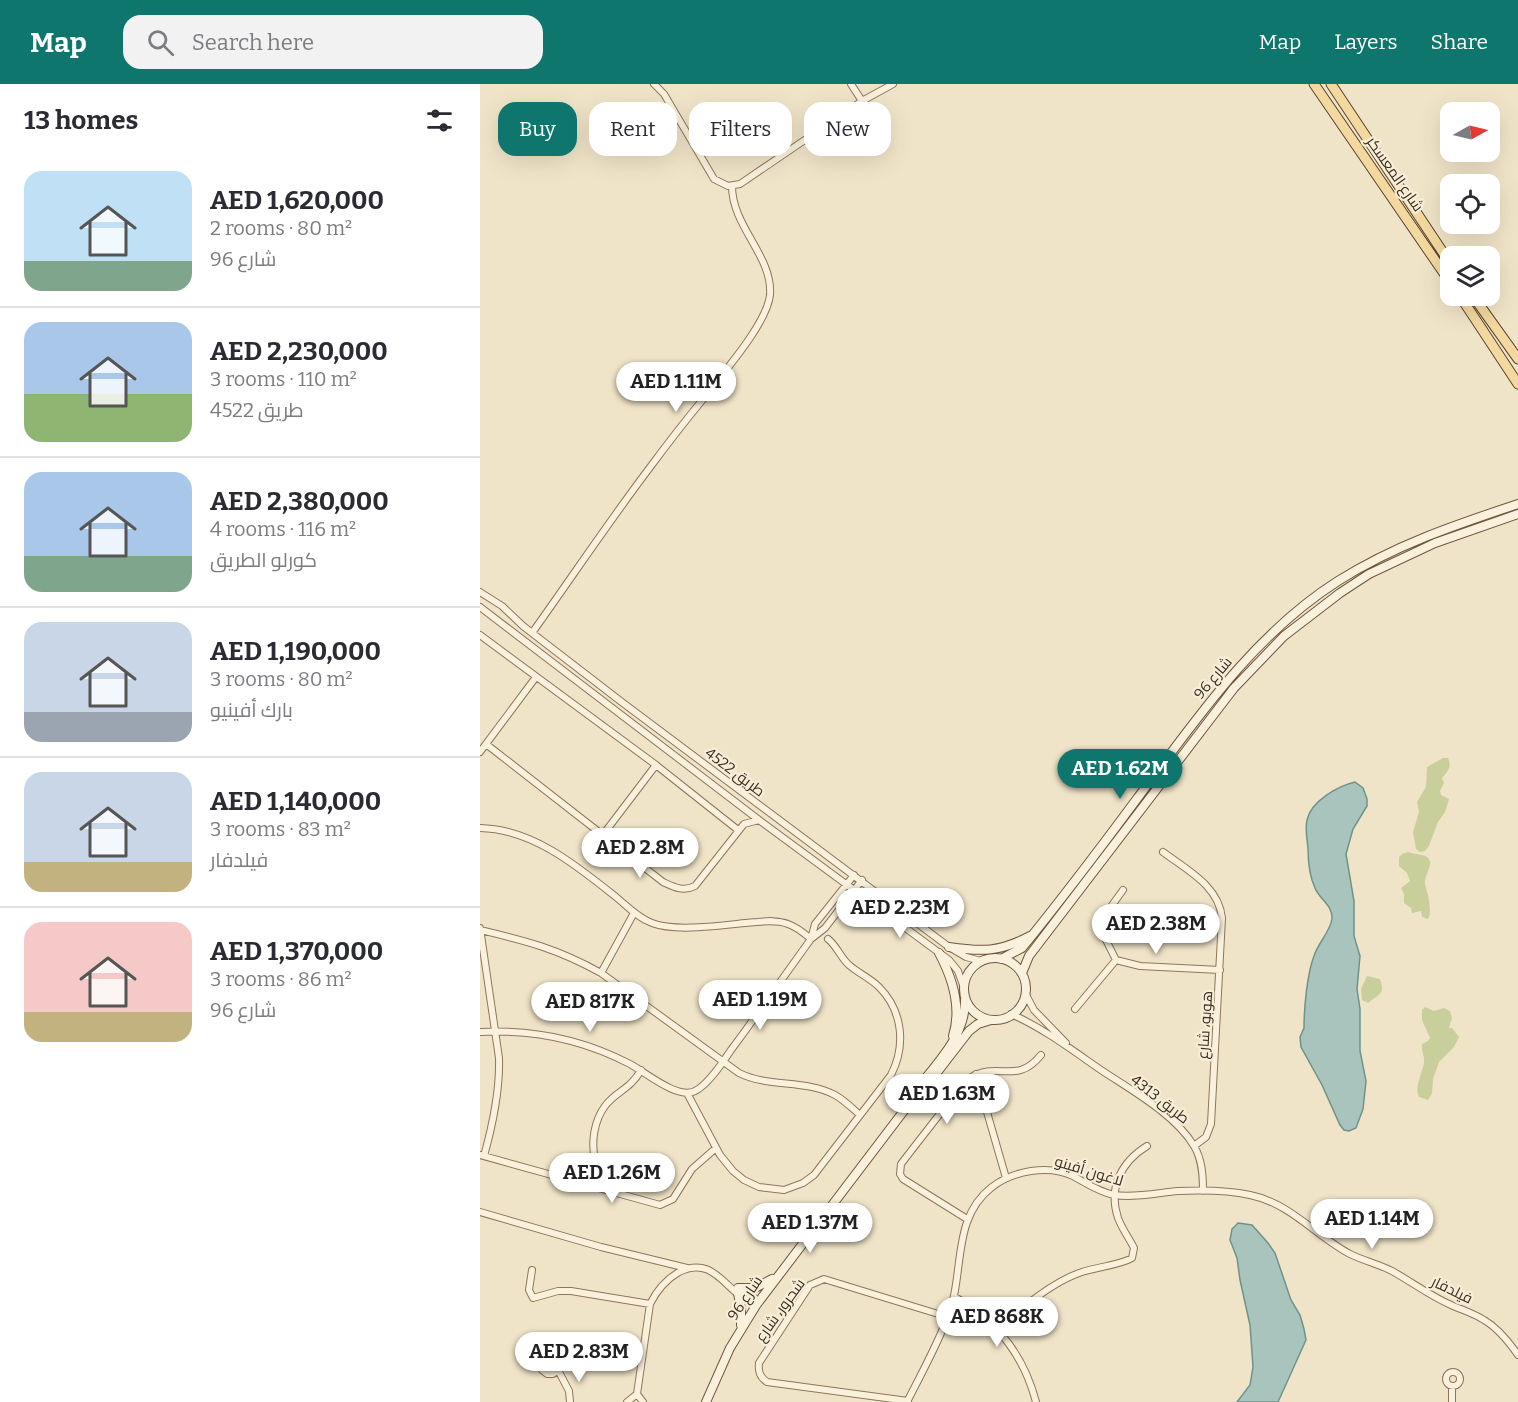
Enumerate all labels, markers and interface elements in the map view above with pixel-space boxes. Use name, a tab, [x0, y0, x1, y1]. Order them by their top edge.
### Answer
search box	[123, 15, 543, 69]
text: Map	[30, 26, 87, 59]
icon: search	[144, 26, 177, 59]
text: Search here	[192, 29, 314, 56]
text: Map	[1259, 29, 1301, 55]
text: Layers	[1334, 29, 1398, 55]
text: Share	[1431, 29, 1488, 55]
chip: Buy	[498, 102, 577, 156]
chip: Rent	[589, 102, 677, 156]
chip: Filters	[689, 102, 792, 156]
chip: New	[804, 102, 891, 156]
north arrow	[1440, 102, 1500, 162]
map controls	[1440, 102, 1500, 306]
icon: filters	[423, 104, 456, 137]
text: 13 homes	[24, 105, 138, 136]
street label: شارع المعسكر	[1360, 132, 1427, 216]
button: locate	[1440, 174, 1500, 234]
text: AED 1,620,000	[210, 185, 384, 216]
icon: home	[72, 195, 144, 267]
text: 2 rooms · 80 m²	[210, 216, 352, 240]
button: layers	[1440, 246, 1500, 306]
text: شارع 96	[210, 247, 276, 271]
text: AED 2,230,000	[210, 336, 388, 367]
icon: home	[72, 346, 144, 418]
pin: AED 1.11M	[607, 362, 745, 413]
text: 3 rooms · 110 m²	[210, 367, 357, 391]
text: AED 1.11M	[630, 369, 722, 393]
text: طريق 4522	[210, 398, 304, 422]
text: AED 2,380,000	[210, 486, 389, 517]
icon: home	[72, 496, 144, 568]
text: 4 rooms · 116 m²	[210, 517, 356, 541]
text: كورلو الطريق	[210, 548, 317, 572]
text: AED 1,190,000	[210, 636, 381, 667]
icon: home	[72, 646, 144, 718]
street label: شارع 96	[1190, 653, 1237, 704]
text: 3 rooms · 80 m²	[210, 667, 353, 691]
text: بارك أفينيو	[210, 698, 293, 722]
street label: طريق 4522	[701, 744, 768, 801]
pin: AED 1.62M	[1051, 749, 1189, 800]
text: AED 1.62M	[1071, 756, 1169, 780]
text: AED 1,140,000	[210, 786, 381, 817]
icon: home	[72, 796, 144, 868]
text: 3 rooms · 83 m²	[210, 817, 351, 841]
pin: AED 2.8M	[578, 828, 702, 879]
text: AED 2.8M	[596, 835, 684, 859]
text: فيلدفار	[210, 848, 268, 872]
pin: AED 2.23M	[831, 888, 969, 939]
text: AED 2.23M	[850, 895, 950, 919]
pin: AED 2.38M	[1087, 904, 1225, 955]
text: AED 2.38M	[1106, 911, 1206, 935]
text: AED 1,370,000	[210, 936, 383, 967]
icon: home	[72, 946, 144, 1018]
text: 3 rooms · 86 m²	[210, 967, 352, 991]
pin: AED 1.19M	[691, 980, 829, 1031]
pin: AED 817K	[528, 982, 652, 1033]
text: AED 1.19M	[713, 987, 807, 1011]
text: AED 817K	[545, 989, 635, 1013]
street label: هوبو، شارع	[1194, 990, 1218, 1060]
text: شارع 96	[210, 998, 276, 1022]
street label: طريق 4313	[1127, 1071, 1193, 1128]
pin: AED 1.63M	[878, 1074, 1016, 1125]
text: AED 1.63M	[898, 1081, 996, 1105]
street label: لاغون أفينو	[1052, 1151, 1126, 1191]
pin: AED 1.26M	[543, 1153, 681, 1204]
text: AED 1.26M	[563, 1160, 661, 1184]
pin: AED 1.14M	[1303, 1199, 1441, 1250]
pin: AED 1.37M	[741, 1203, 879, 1254]
text: AED 1.14M	[1324, 1206, 1420, 1230]
text: AED 1.37M	[761, 1210, 859, 1234]
street label: شارع 96	[724, 1272, 768, 1325]
street label: فيلدفار	[1428, 1272, 1476, 1308]
street label: شحرور، شارع	[751, 1275, 810, 1346]
pin: AED 868K	[935, 1297, 1059, 1348]
text: AED 868K	[950, 1304, 1044, 1328]
pin: AED 2.83M	[510, 1332, 648, 1383]
text: AED 2.83M	[529, 1339, 629, 1363]

